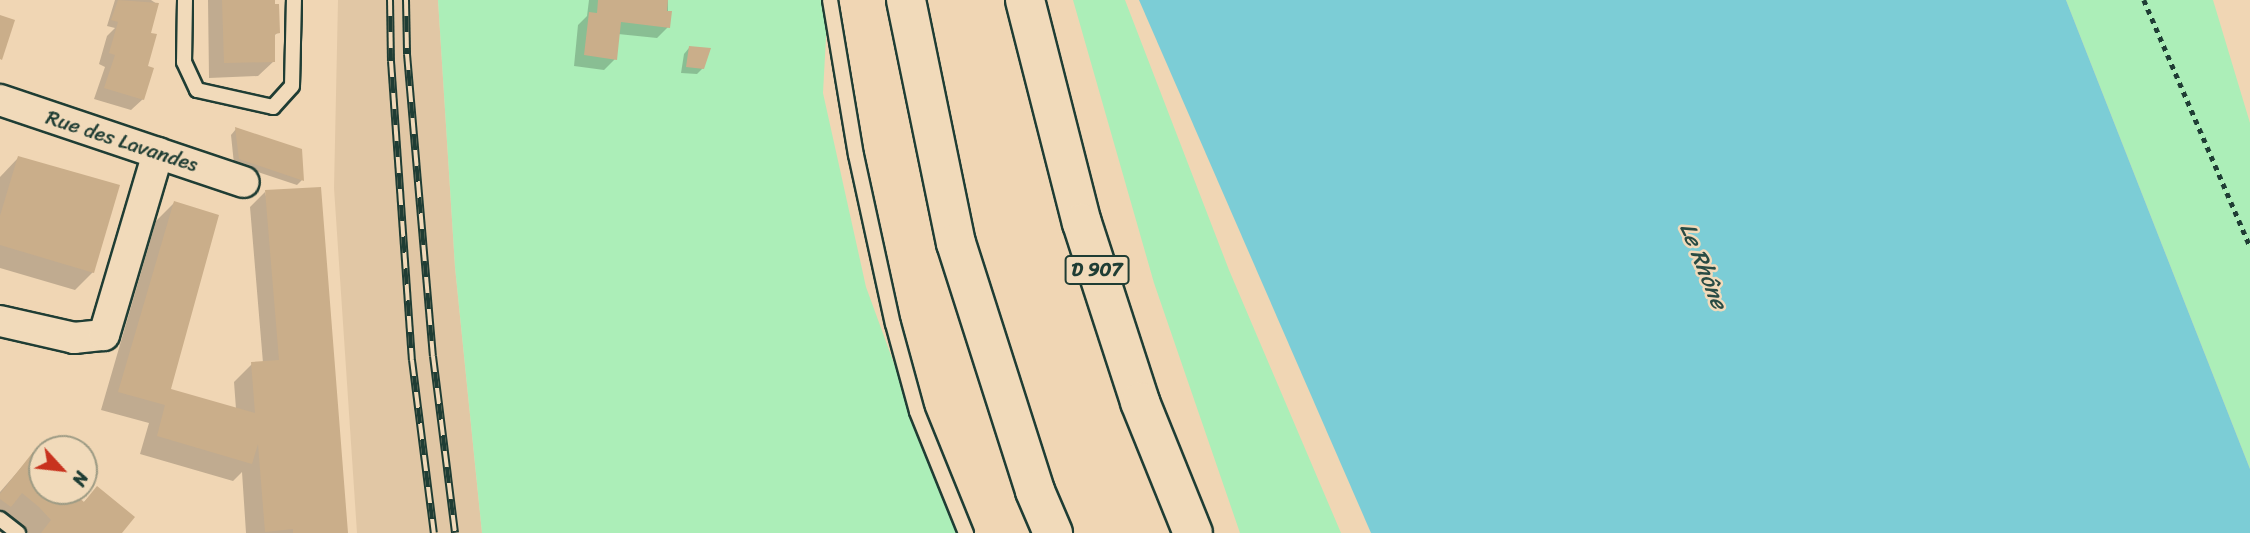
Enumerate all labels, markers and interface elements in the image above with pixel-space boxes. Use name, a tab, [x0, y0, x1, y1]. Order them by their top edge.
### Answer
street label: Rue des Lavandes	[42, 104, 202, 178]
water label: Le Rhône	[1673, 219, 1733, 313]
road number: D 907	[1064, 254, 1130, 286]
north arrow	[28, 435, 98, 505]
text: N	[63, 465, 98, 492]

